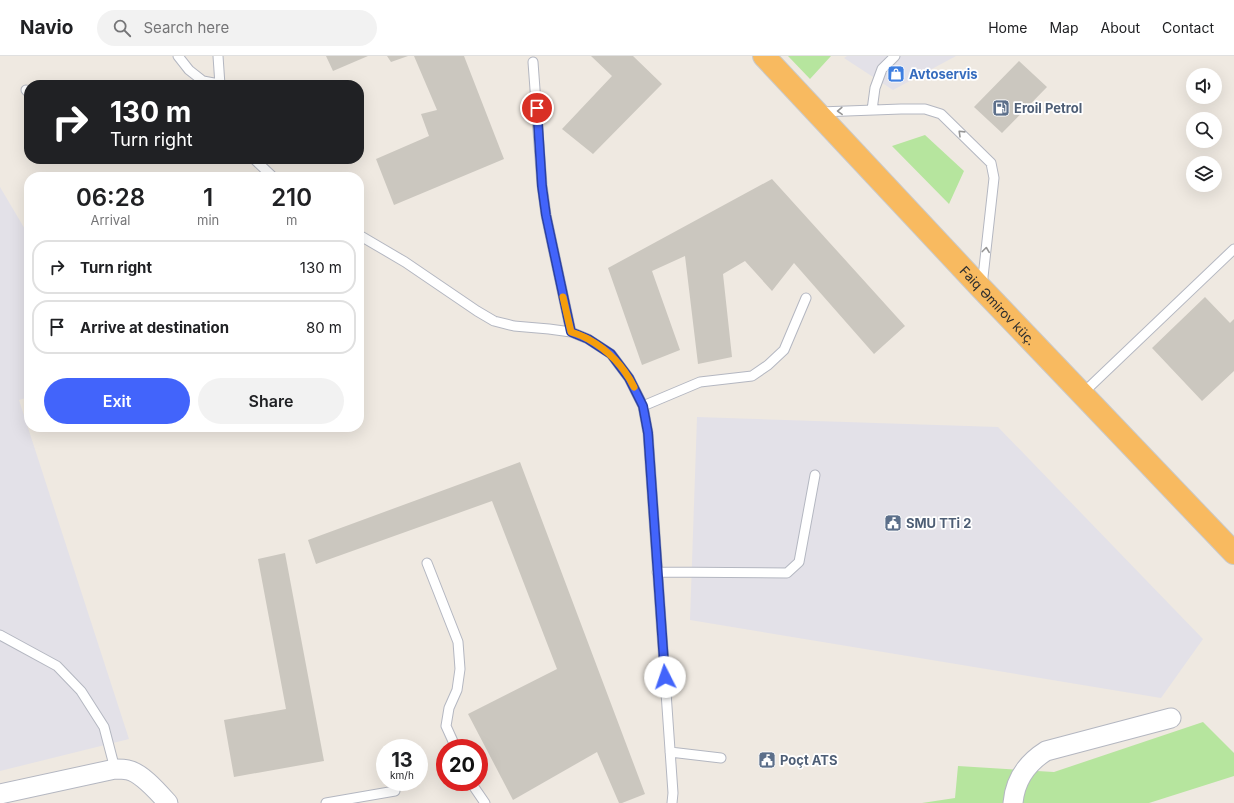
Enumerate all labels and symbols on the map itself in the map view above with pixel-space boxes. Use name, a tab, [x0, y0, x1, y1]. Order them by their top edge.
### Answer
shop icon: Avtoservis	[886, 64, 906, 84]
place label: Avtoservis	[909, 66, 978, 82]
pin	[520, 91, 554, 125]
fuel station icon: Eroil Petrol	[991, 98, 1011, 118]
place label: Eroil Petrol	[1014, 100, 1082, 116]
one-way arrow	[837, 107, 843, 116]
one-way arrow	[958, 131, 966, 138]
one-way arrow	[981, 247, 990, 253]
street label: Faiq Əmirov küç.	[957, 263, 1039, 348]
public building icon: SMU TTi 2	[883, 513, 903, 533]
place label: SMU TTi 2	[906, 515, 971, 531]
position arrow	[644, 656, 686, 698]
speed limit sign: 20	[436, 739, 488, 791]
public building icon: Poçt ATS	[757, 750, 777, 770]
place label: Poçt ATS	[780, 752, 838, 768]

